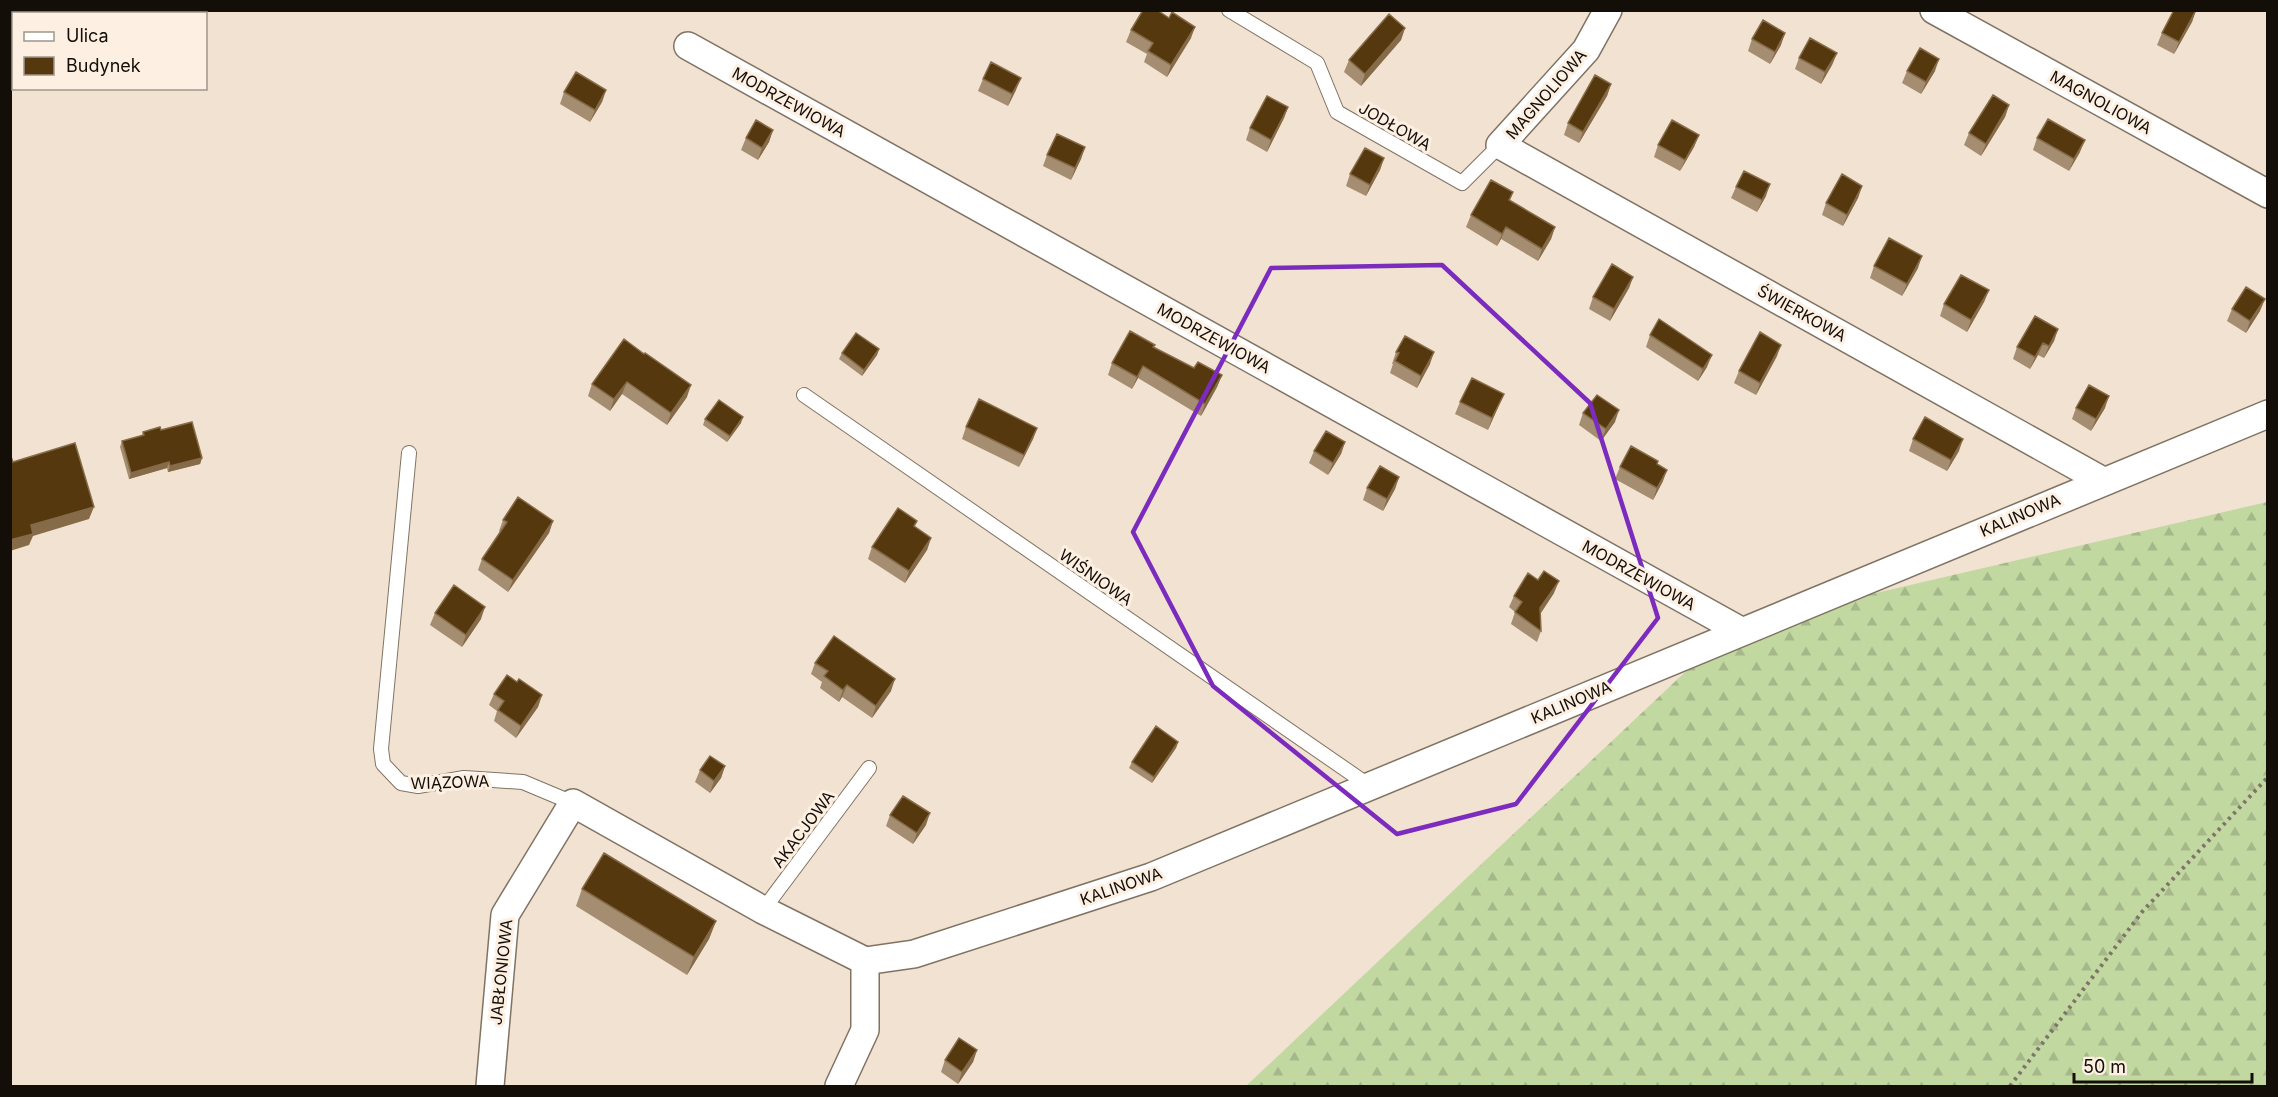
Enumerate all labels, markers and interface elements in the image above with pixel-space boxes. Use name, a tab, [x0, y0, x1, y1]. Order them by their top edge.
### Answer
legend	[12, 12, 207, 90]
text: Ulica	[66, 25, 109, 46]
street label: MAGNOLIOWA	[1501, 45, 1591, 143]
text: Budynek	[66, 55, 141, 76]
street label: MODRZEWIOWA	[729, 63, 849, 141]
street label: MAGNOLIOWA	[2047, 66, 2155, 138]
street label: JODŁOWA	[1355, 97, 1435, 155]
street label: ŚWIERKOWA	[1754, 280, 1850, 346]
street label: MODRZEWIOWA	[1154, 299, 1274, 377]
street label: KALINOWA	[1977, 489, 2063, 541]
street label: MODRZEWIOWA	[1579, 536, 1699, 614]
street label: WIŚNIOWA	[1056, 544, 1136, 610]
street label: KALINOWA	[1528, 676, 1614, 728]
street label: WIĄZOWA	[410, 771, 490, 793]
street label: AKACJOWA	[768, 787, 838, 871]
street label: KALINOWA	[1077, 863, 1165, 909]
street label: JABŁONIOWA	[486, 918, 516, 1026]
scale bar	[2074, 1046, 2252, 1084]
text: 50 m	[2083, 1056, 2126, 1077]

